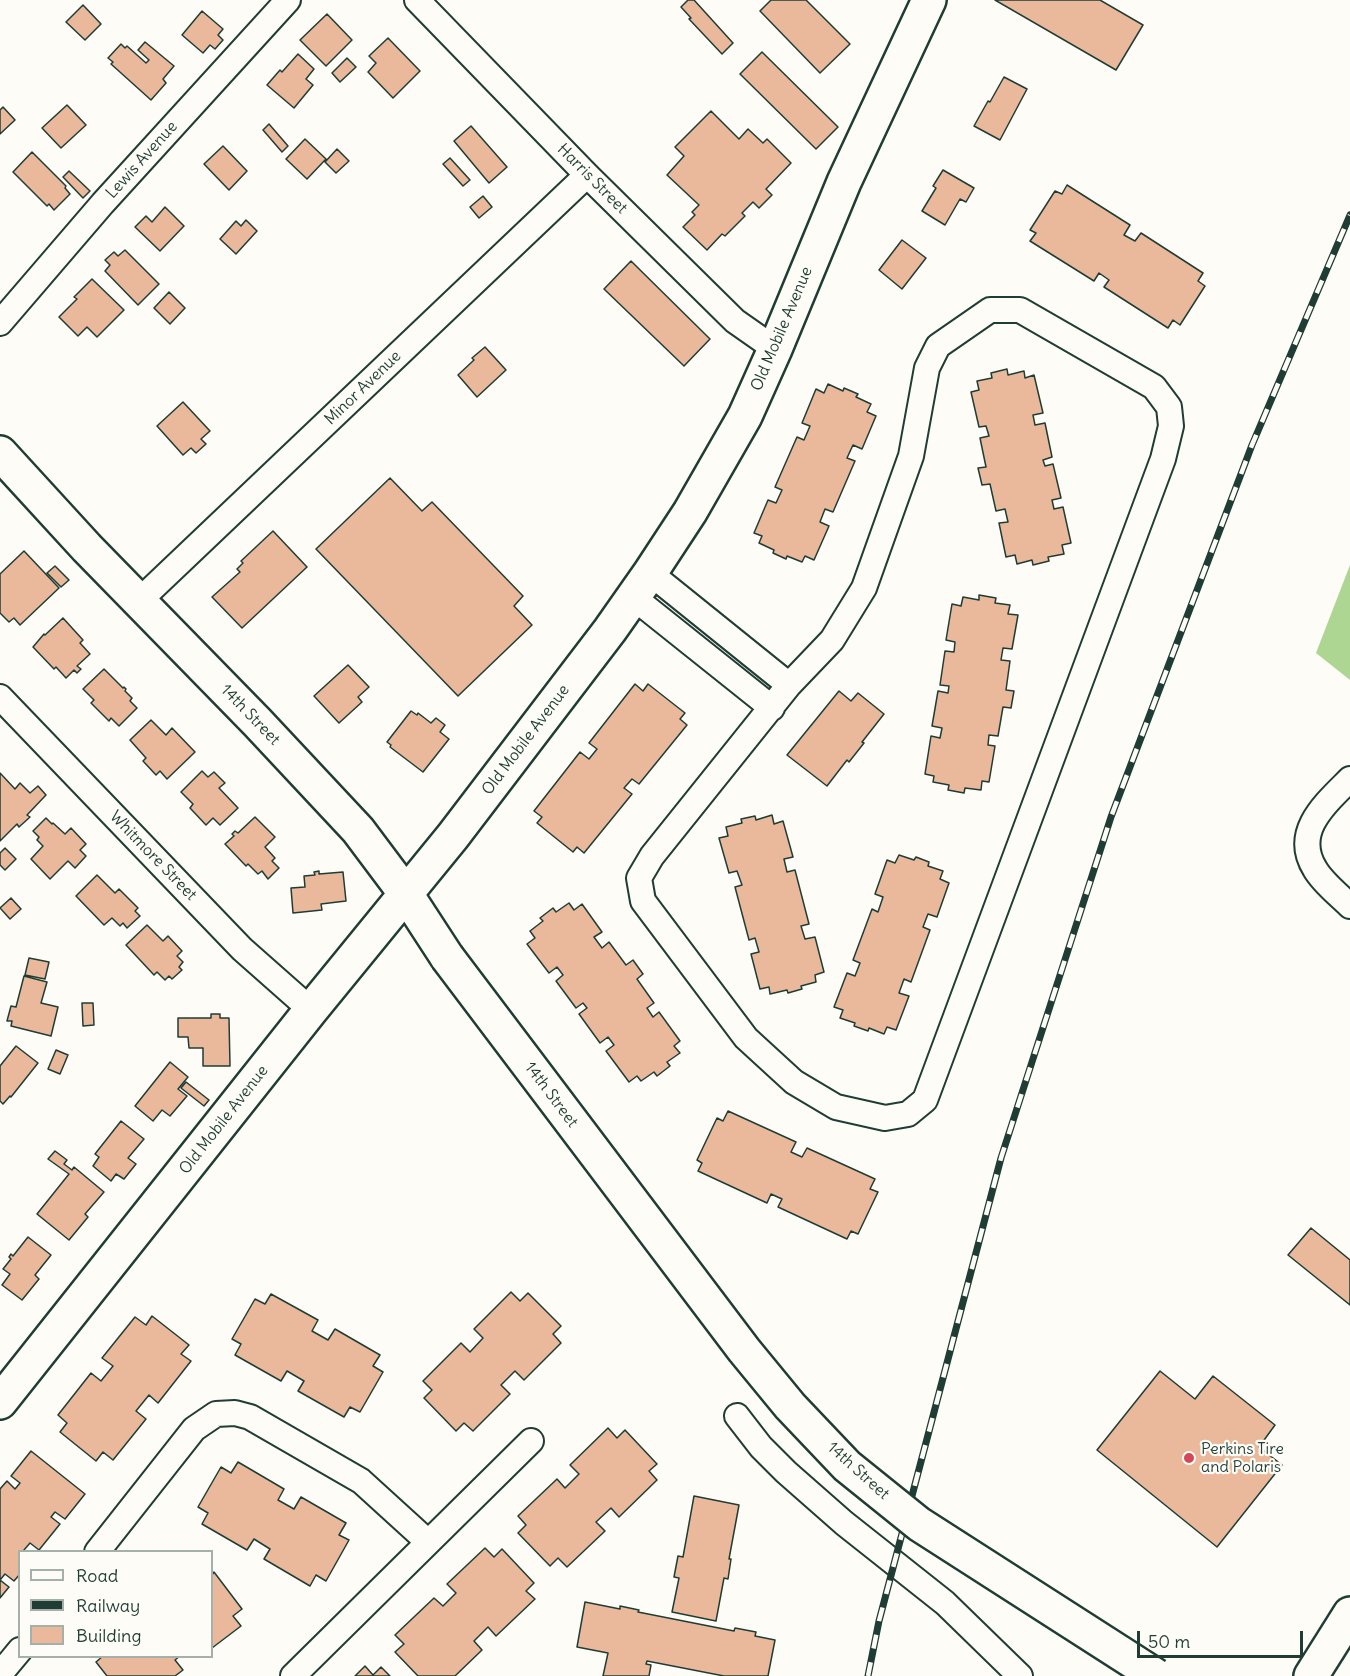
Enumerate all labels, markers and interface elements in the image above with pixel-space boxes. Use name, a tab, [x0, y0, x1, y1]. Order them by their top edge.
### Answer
street label: Lewis Avenue	[102, 117, 182, 203]
street label: Harris Street	[553, 140, 631, 218]
street label: Old Mobile Avenue	[747, 264, 817, 394]
street label: Minor Avenue	[321, 347, 405, 429]
street label: 14th Street	[216, 681, 284, 749]
street label: Old Mobile Avenue	[478, 681, 574, 799]
street label: Whitmore Street	[105, 807, 201, 905]
street label: 14th Street	[520, 1059, 582, 1131]
street label: Old Mobile Avenue	[175, 1062, 273, 1178]
street label: 14th Street	[823, 1438, 893, 1504]
place label: Perkins Tire and Polaris	[1201, 1439, 1284, 1477]
marker: Perkins Tire and Polaris	[1182, 1451, 1196, 1465]
legend	[18, 1550, 213, 1658]
text: Road	[76, 1564, 118, 1587]
text: Railway	[76, 1594, 140, 1617]
scale bar	[1140, 1619, 1306, 1657]
text: Building	[76, 1624, 141, 1647]
text: 50 m	[1148, 1630, 1190, 1653]

